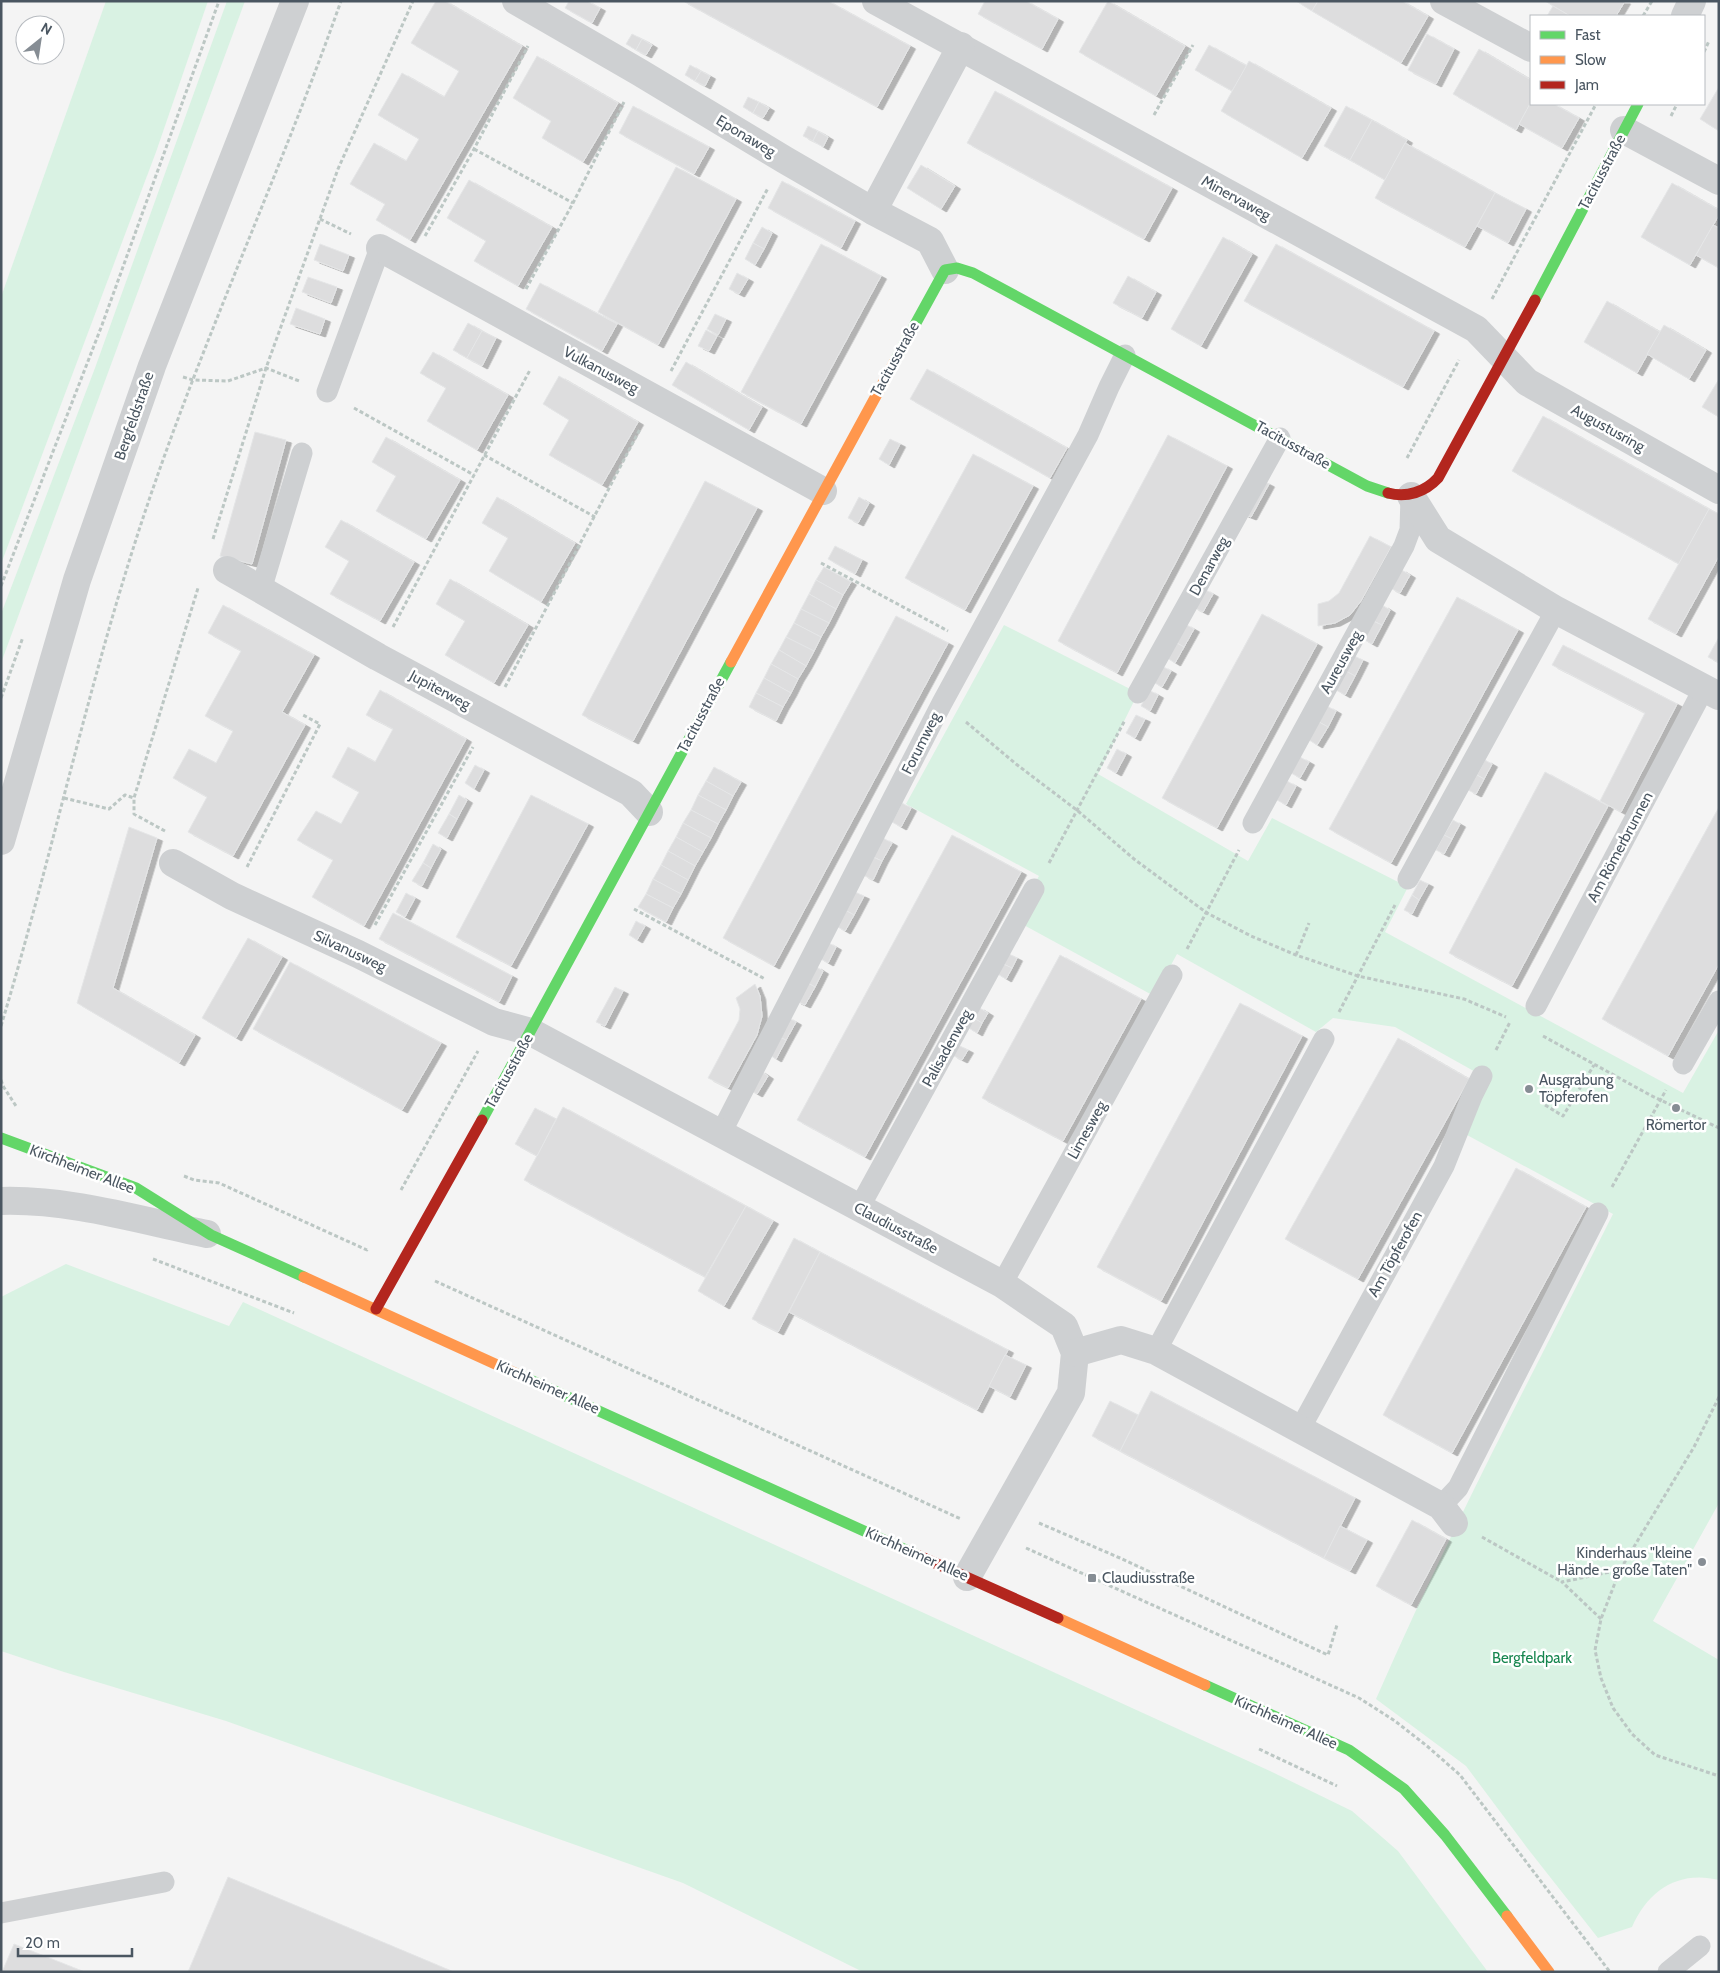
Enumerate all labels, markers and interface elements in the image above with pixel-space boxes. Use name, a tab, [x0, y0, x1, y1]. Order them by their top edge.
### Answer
north arrow	[15, 15, 65, 65]
legend	[1530, 15, 1705, 105]
text: N	[38, 18, 55, 39]
text: Fast	[1575, 26, 1600, 44]
text: Slow	[1575, 51, 1606, 69]
text: Jam	[1574, 76, 1599, 94]
street label: Eponaweg	[713, 111, 779, 161]
street label: Tacitusstraße	[1575, 131, 1630, 213]
street label: Minervaweg	[1198, 172, 1274, 225]
street label: Tacitusstraße	[867, 318, 923, 400]
street label: Vulkanusweg	[560, 343, 642, 398]
street label: Bergfeldstraße	[110, 369, 158, 463]
street label: Augustusring	[1568, 400, 1648, 456]
street label: Tacitusstraße	[1252, 417, 1334, 473]
street label: Denarweg	[1185, 533, 1233, 599]
street label: Aureusweg	[1316, 627, 1366, 697]
street label: Jupiterweg	[406, 666, 474, 714]
street label: Tacitusstraße	[674, 674, 729, 756]
street label: Forumweg	[898, 709, 944, 777]
street label: Am Römerbrunnen	[1583, 789, 1657, 905]
street label: Silvanusweg	[311, 926, 390, 976]
street label: Palisadenweg	[918, 1006, 976, 1090]
street label: Tacitusstraße	[481, 1030, 537, 1112]
place label: Ausgrabung Töpferofen	[1539, 1071, 1614, 1106]
marker: Ausgrabung Töpferofen	[1523, 1083, 1535, 1095]
street label: Limesweg	[1064, 1097, 1111, 1162]
marker: Römertor	[1670, 1102, 1682, 1114]
place label: Römertor	[1646, 1116, 1707, 1134]
street label: Kirchheimer Allee	[27, 1141, 137, 1197]
street label: Claudiusstraße	[851, 1198, 941, 1258]
street label: Am Töpferofen	[1364, 1208, 1426, 1300]
street label: Kirchheimer Allee	[494, 1356, 603, 1418]
street label: Kirchheimer Allee	[863, 1523, 972, 1585]
place label: Kinderhaus "kleine Hände - große Taten"	[1557, 1544, 1692, 1579]
marker: Kinderhaus "kleine Hände - große Taten"	[1696, 1556, 1708, 1568]
place label: Claudiusstraße	[1102, 1569, 1195, 1587]
marker: Claudiusstraße	[1086, 1572, 1098, 1584]
park label: Bergfeldpark	[1492, 1649, 1572, 1667]
street label: Kirchheimer Allee	[1232, 1691, 1341, 1753]
scale bar	[18, 1926, 131, 1958]
text: 20 m	[25, 1934, 60, 1952]

